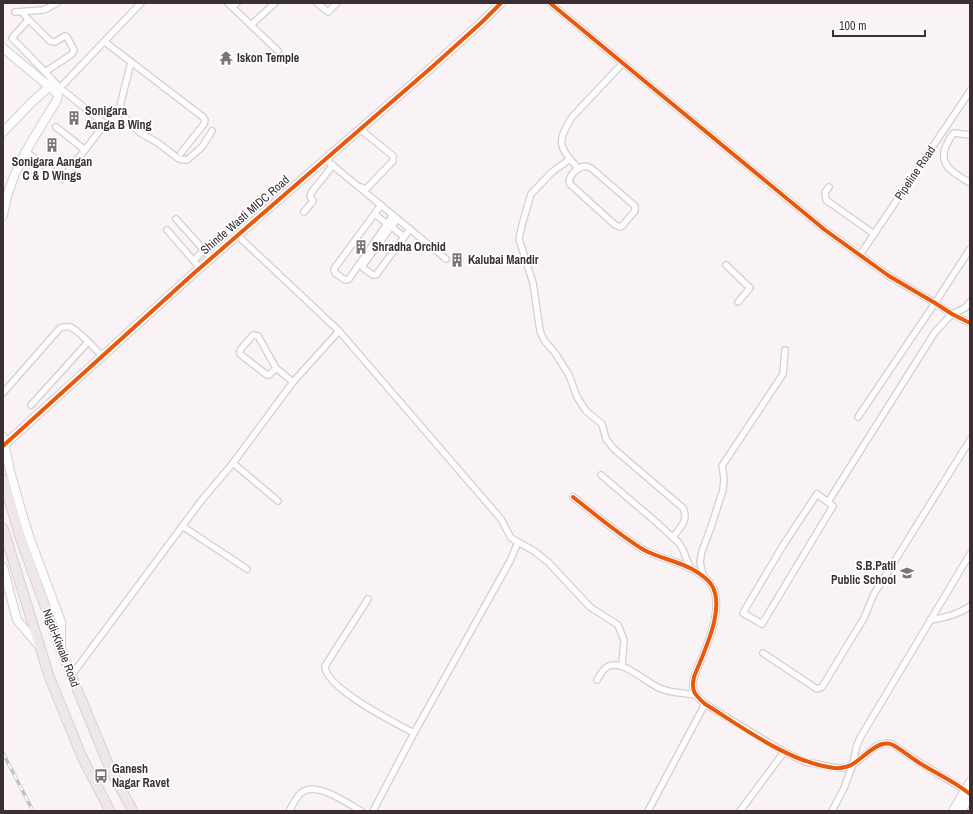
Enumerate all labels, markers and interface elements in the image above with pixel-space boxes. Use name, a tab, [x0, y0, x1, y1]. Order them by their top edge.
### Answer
scale bar	[833, 12, 925, 38]
text: 100 m	[839, 18, 866, 34]
temple icon: Iskon Temple	[218, 50, 234, 66]
place label: Iskon Temple	[237, 50, 300, 66]
place label: Sonigara Aanga B Wing	[85, 103, 152, 133]
building icon: Sonigara Aanga B Wing	[66, 110, 82, 126]
building icon: Sonigara Aangan C & D Wings	[44, 137, 60, 153]
street label: Pipeline Road	[891, 143, 939, 203]
place label: Sonigara Aangan C & D Wings	[12, 154, 92, 184]
street label: Shinde Wasti MIDC Road	[197, 172, 293, 258]
building icon: Shradha Orchid	[353, 239, 369, 255]
place label: Shradha Orchid	[372, 239, 446, 255]
building icon: Kalubai Mandir	[449, 252, 465, 268]
place label: Kalubai Mandir	[468, 252, 539, 268]
place label: S.B.Patil Public School	[831, 558, 896, 588]
school or university icon: S.B.Patil Public School	[899, 565, 915, 581]
street label: Nigdi-Kiwale Road	[39, 607, 83, 689]
place label: Ganesh Nagar Ravet	[112, 761, 170, 791]
bus stop icon: Ganesh Nagar Ravet	[93, 768, 109, 784]

